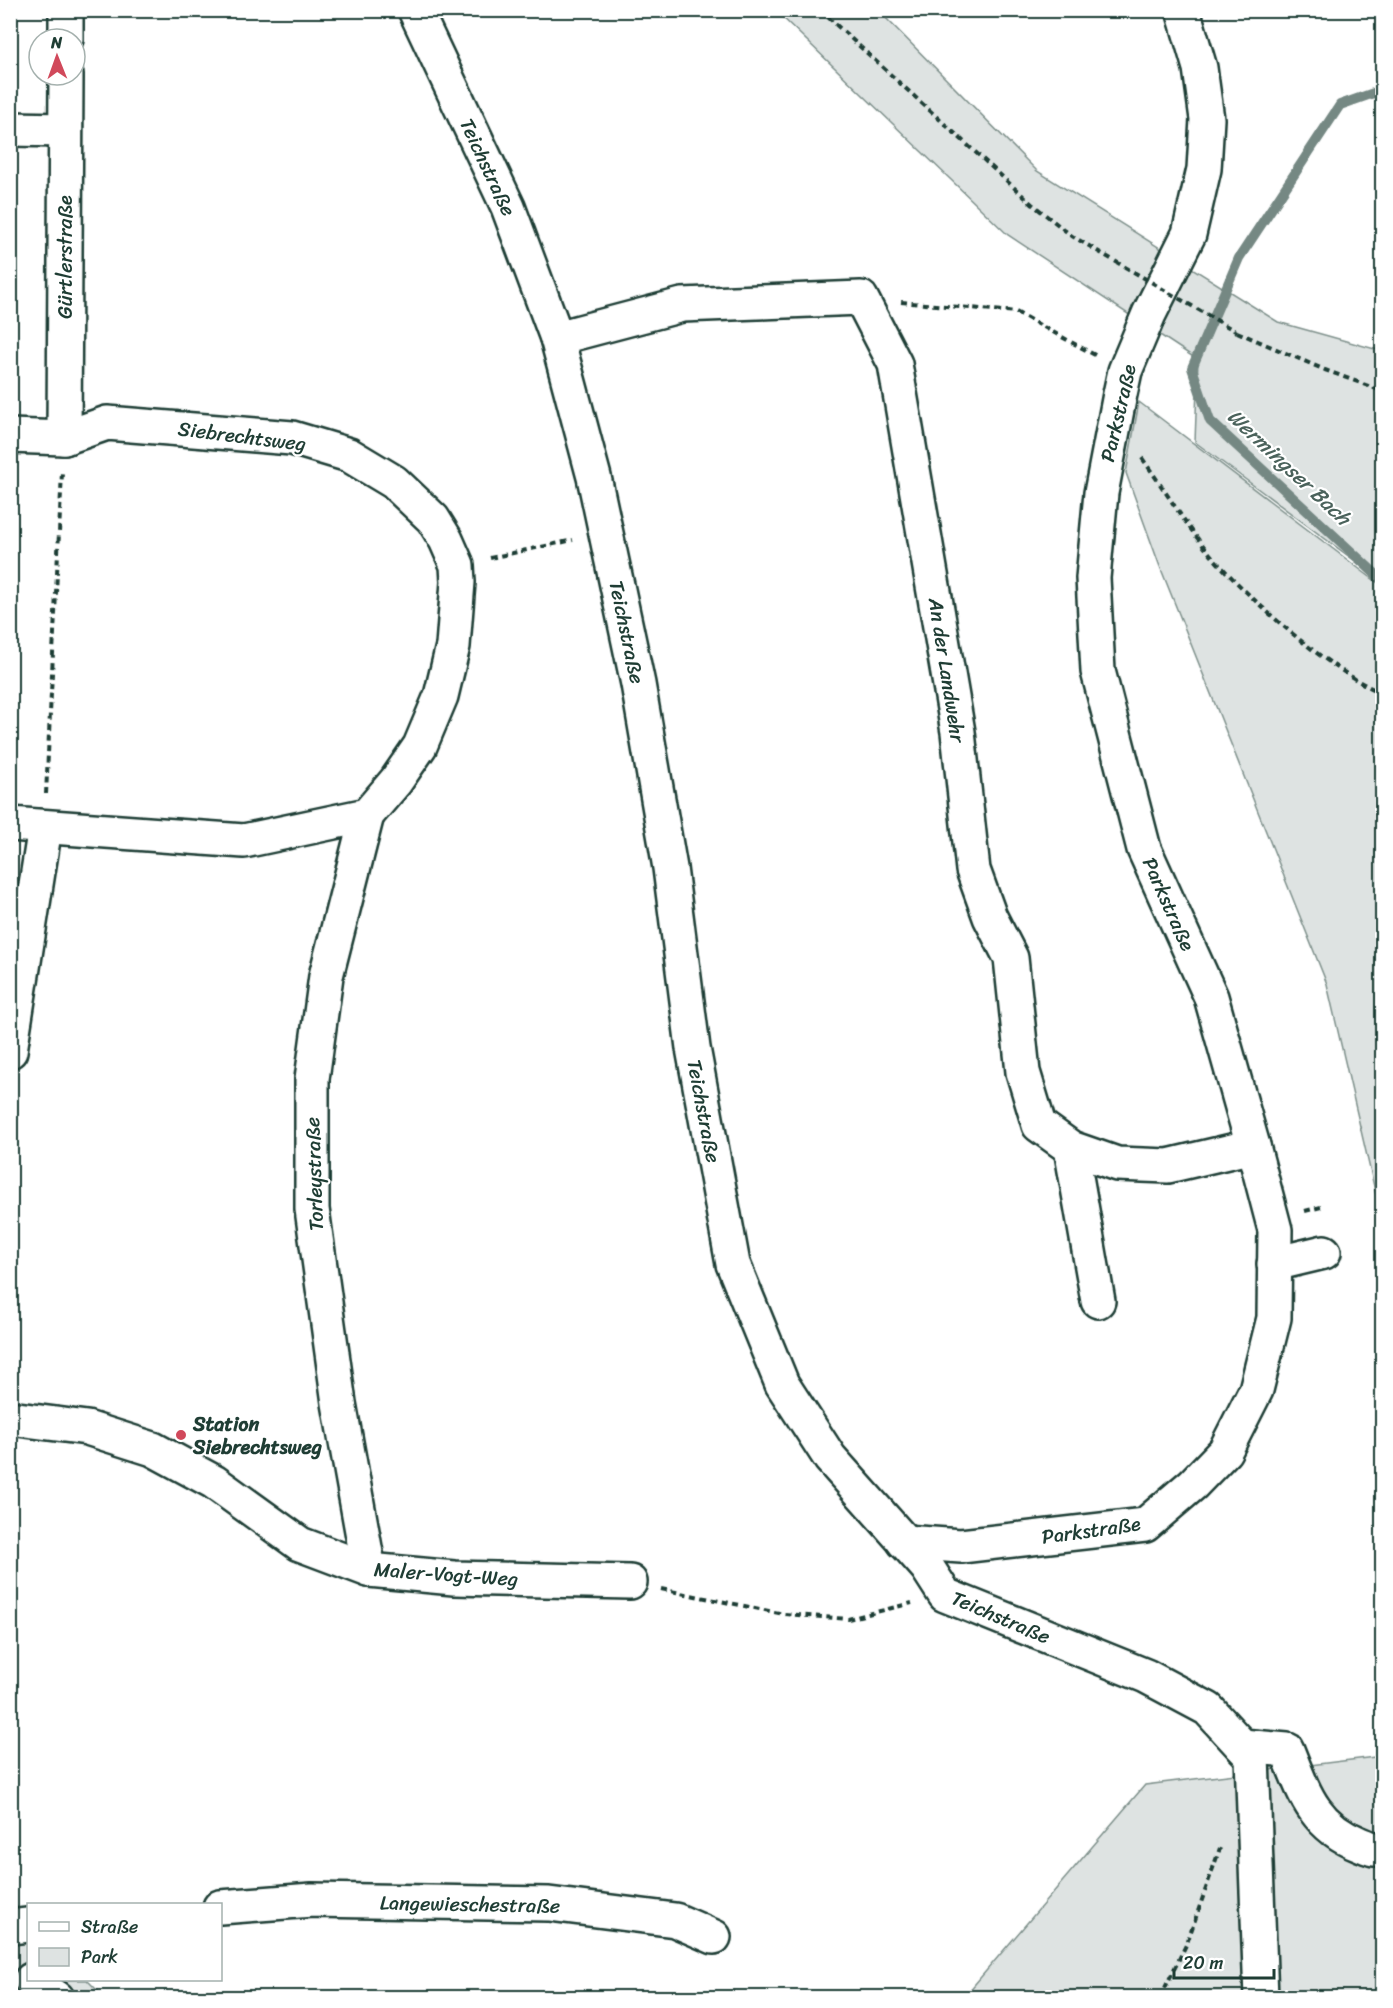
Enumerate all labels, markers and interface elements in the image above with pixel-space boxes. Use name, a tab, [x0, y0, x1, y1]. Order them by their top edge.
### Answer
north arrow	[27, 27, 87, 87]
text: N	[50, 28, 63, 57]
street label: Teichstraße	[450, 112, 526, 222]
street label: Gürtlerstraße	[48, 195, 83, 319]
street label: Parkstraße	[1090, 360, 1147, 466]
water label: Wermingser Bach	[1218, 399, 1361, 536]
street label: Siebrechtsweg	[176, 411, 308, 462]
street label: Teichstraße	[598, 577, 655, 687]
street label: An der Landwehr	[918, 594, 975, 747]
street label: Parkstraße	[1132, 852, 1205, 957]
street label: Teichstraße	[676, 1056, 731, 1166]
street label: Torleystraße	[295, 1116, 334, 1232]
place label: Station Siebrechtsweg	[192, 1407, 322, 1465]
marker: Station Siebrechtsweg	[174, 1428, 188, 1442]
street label: Parkstraße	[1039, 1506, 1143, 1555]
street label: Maler-Vogt-Weg	[373, 1552, 519, 1597]
street label: Teichstraße	[946, 1581, 1056, 1654]
street label: Langewieschestraße	[380, 1885, 560, 1924]
legend	[27, 1903, 222, 1981]
text: Straße	[81, 1911, 138, 1943]
text: Park	[81, 1941, 118, 1973]
scale bar	[1174, 1942, 1274, 1980]
text: 20 m	[1183, 1947, 1223, 1979]

